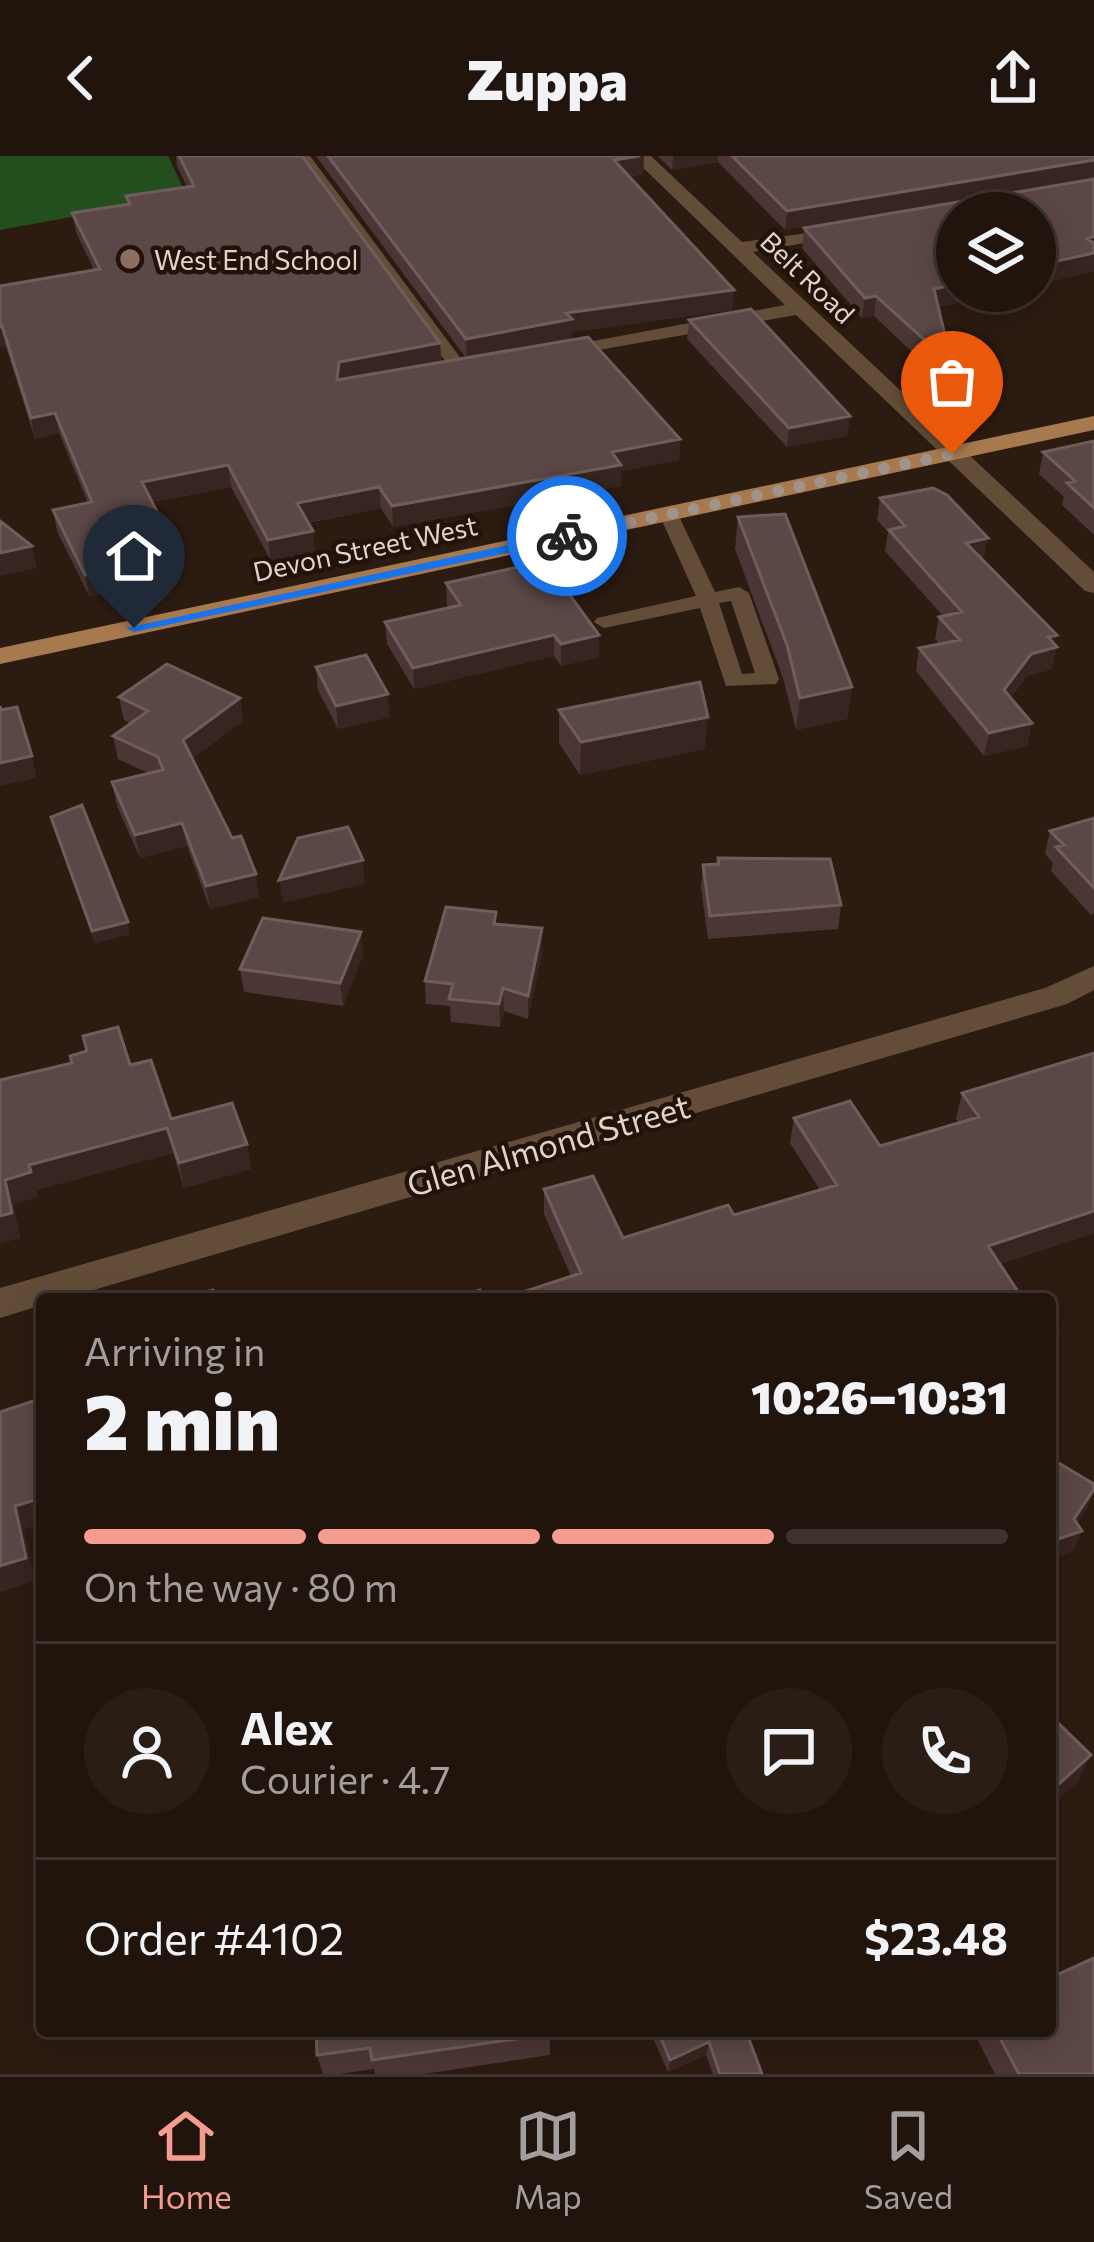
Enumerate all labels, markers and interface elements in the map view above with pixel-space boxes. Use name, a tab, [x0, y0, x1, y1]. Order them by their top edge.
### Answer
icon: back	[48, 45, 114, 111]
text: Zuppa	[466, 45, 628, 111]
icon: share	[980, 45, 1046, 111]
map controls	[936, 192, 1056, 312]
button: layers	[936, 192, 1056, 312]
street label: Belt Road	[754, 224, 862, 330]
place label: West End School	[154, 243, 358, 276]
marker: West End School	[117, 246, 143, 272]
pin	[901, 331, 1003, 454]
icon: bag	[919, 349, 985, 415]
courier	[507, 476, 627, 596]
icon: bike	[534, 503, 600, 569]
pin	[83, 505, 185, 628]
street label: Devon Street West	[250, 508, 480, 588]
icon: home	[101, 523, 167, 589]
street label: Glen Almond Street	[402, 1084, 694, 1204]
text: Arriving in	[84, 1326, 265, 1374]
text: 10:26–10:31	[751, 1368, 1008, 1423]
text: 2 min	[84, 1371, 280, 1466]
text: On the way · 80 m	[84, 1562, 398, 1610]
button: person	[84, 1688, 210, 1814]
button: chat	[726, 1688, 852, 1814]
button: phone	[882, 1688, 1008, 1814]
text: Alex	[240, 1699, 334, 1754]
text: Courier · 4.7	[240, 1754, 450, 1802]
text: Order #4102	[84, 1909, 344, 1964]
text: $23.48	[864, 1909, 1008, 1964]
tab: Home	[141, 2103, 232, 2216]
tab: Map	[514, 2103, 582, 2216]
tab: Saved	[864, 2103, 953, 2216]

